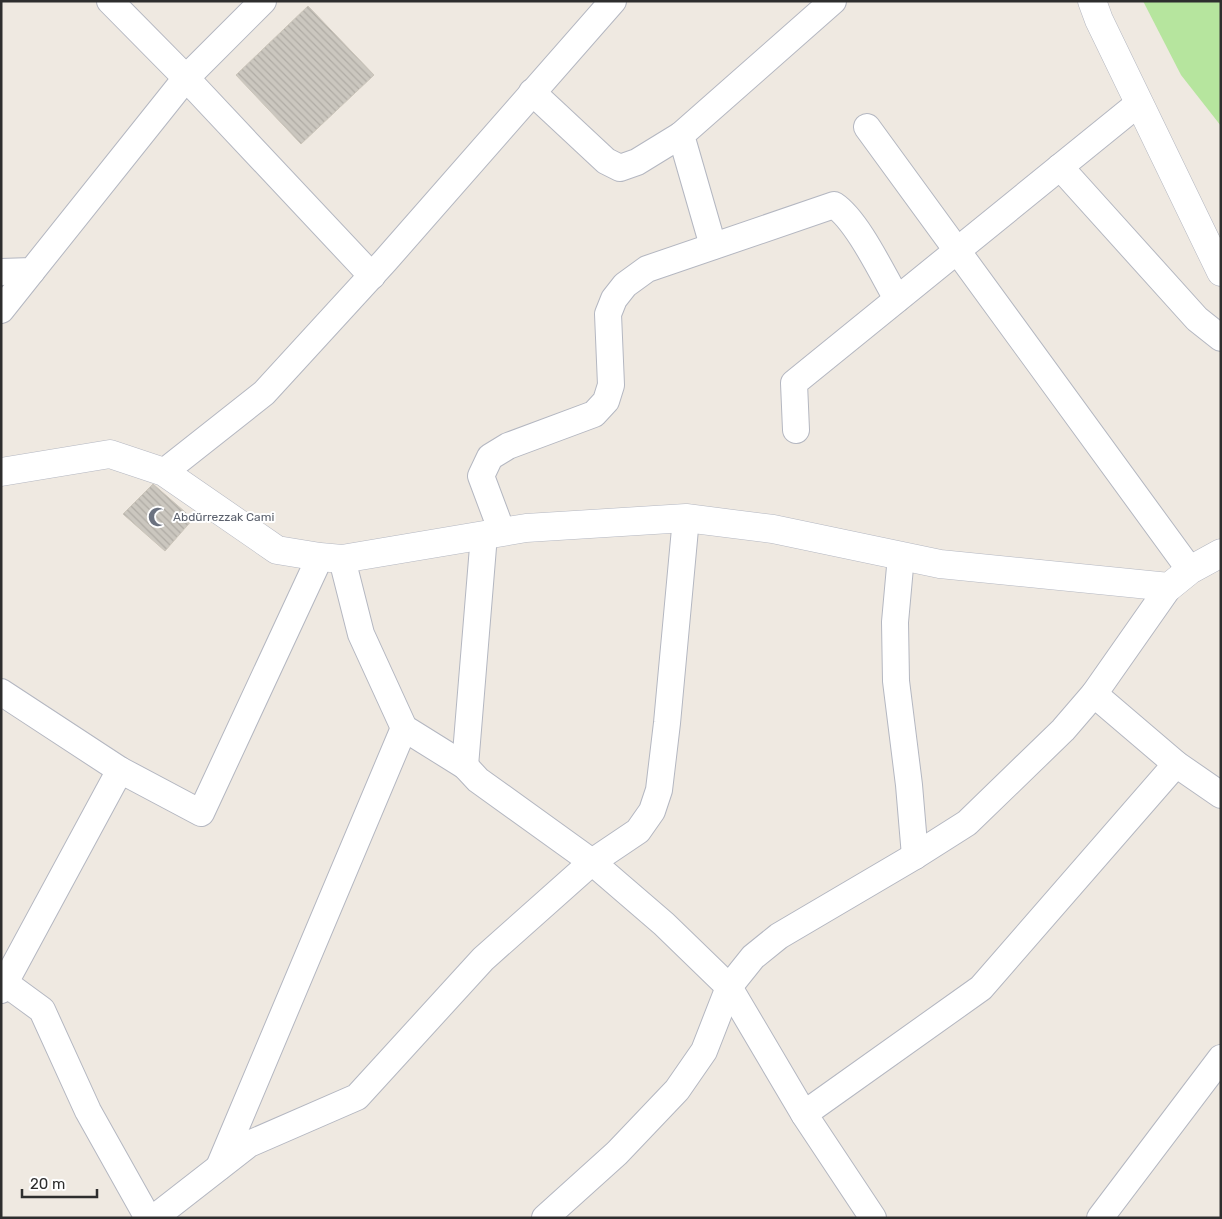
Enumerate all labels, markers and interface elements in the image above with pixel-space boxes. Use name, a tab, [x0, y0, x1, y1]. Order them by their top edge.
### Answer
mosque icon: Abdürrezzak Cami	[147, 506, 169, 528]
place label: Abdürrezzak Cami	[173, 510, 274, 524]
scale bar	[22, 1166, 98, 1198]
text: 20 m	[30, 1175, 65, 1193]

